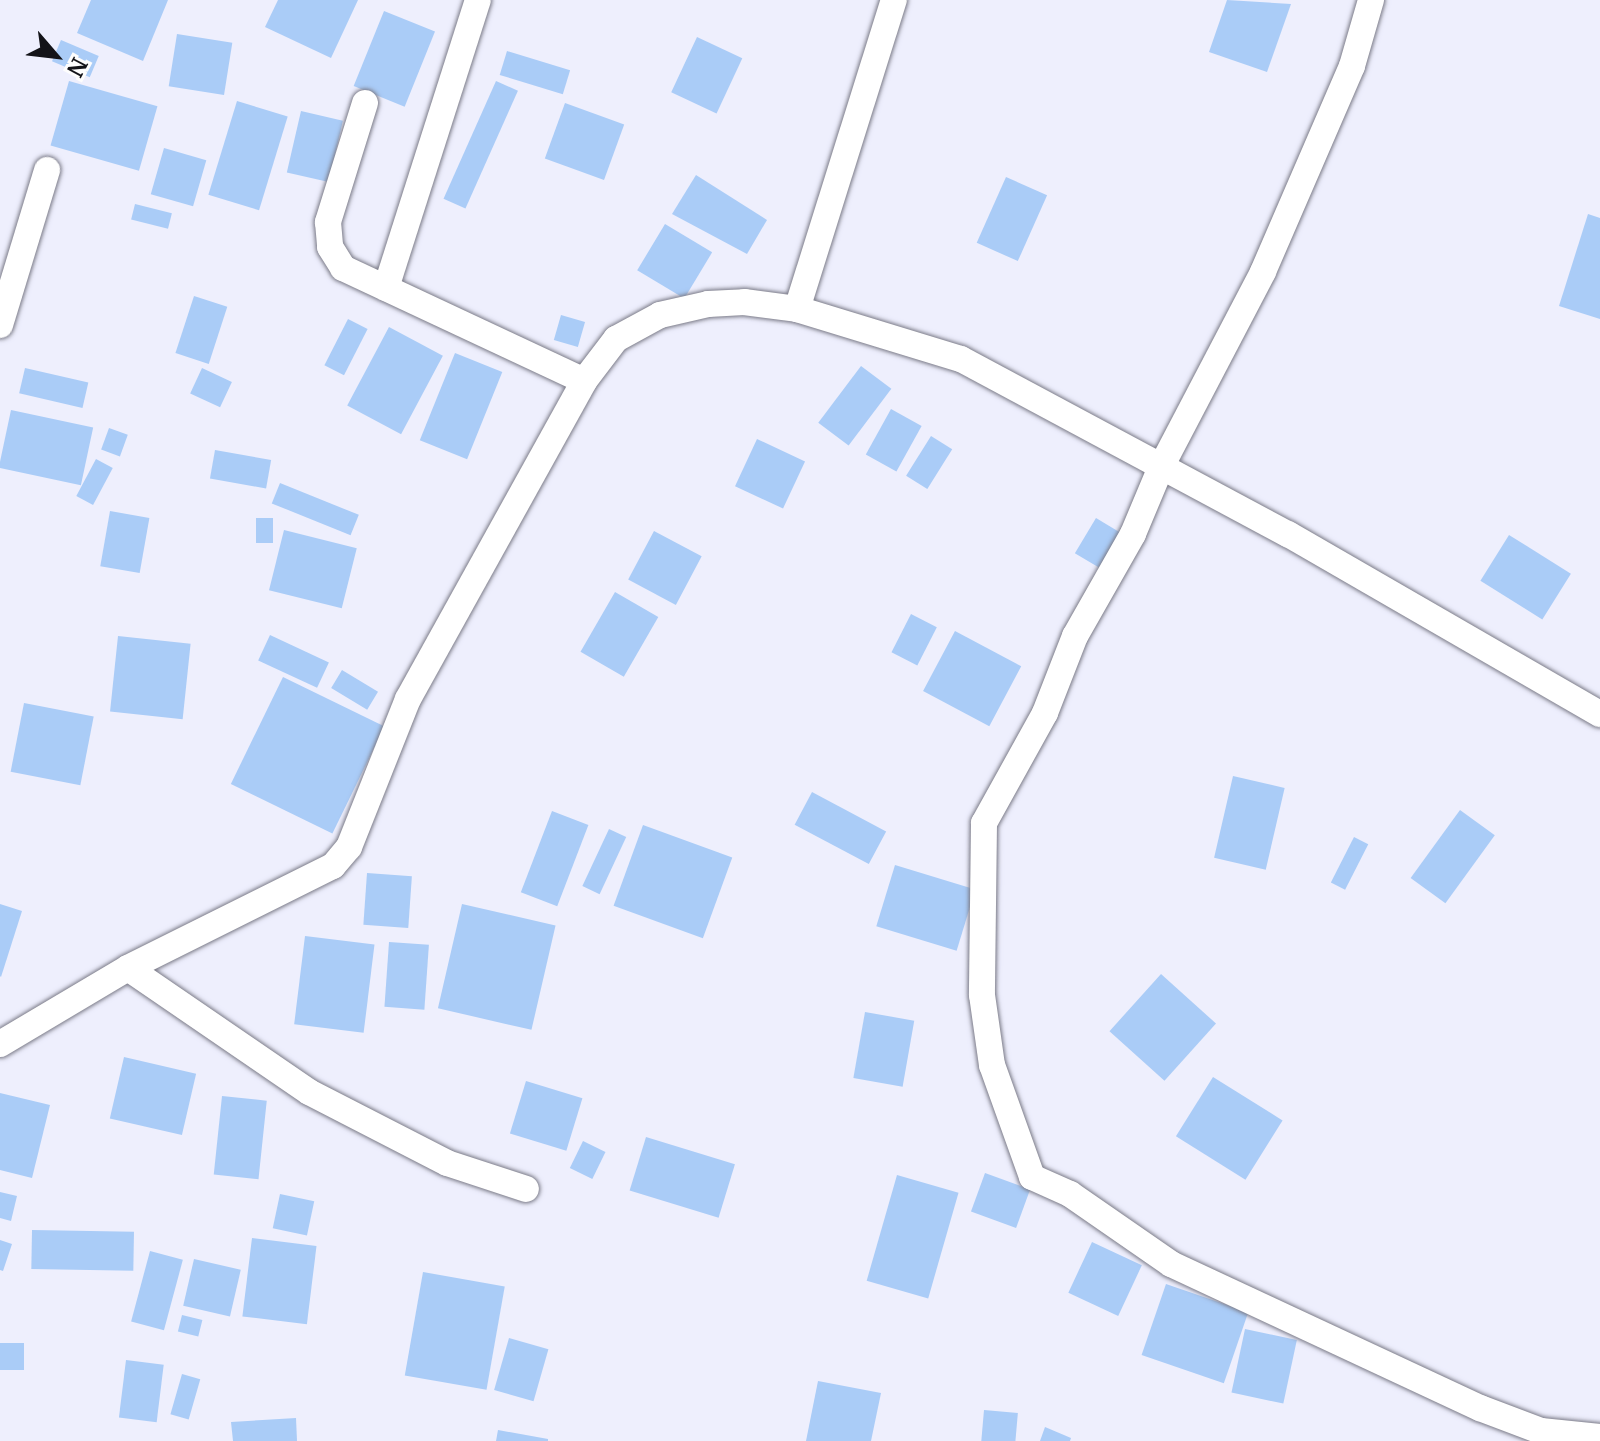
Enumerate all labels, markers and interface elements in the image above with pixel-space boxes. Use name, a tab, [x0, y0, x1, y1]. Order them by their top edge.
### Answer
north arrow	[16, 16, 96, 96]
text: N	[61, 53, 94, 82]

